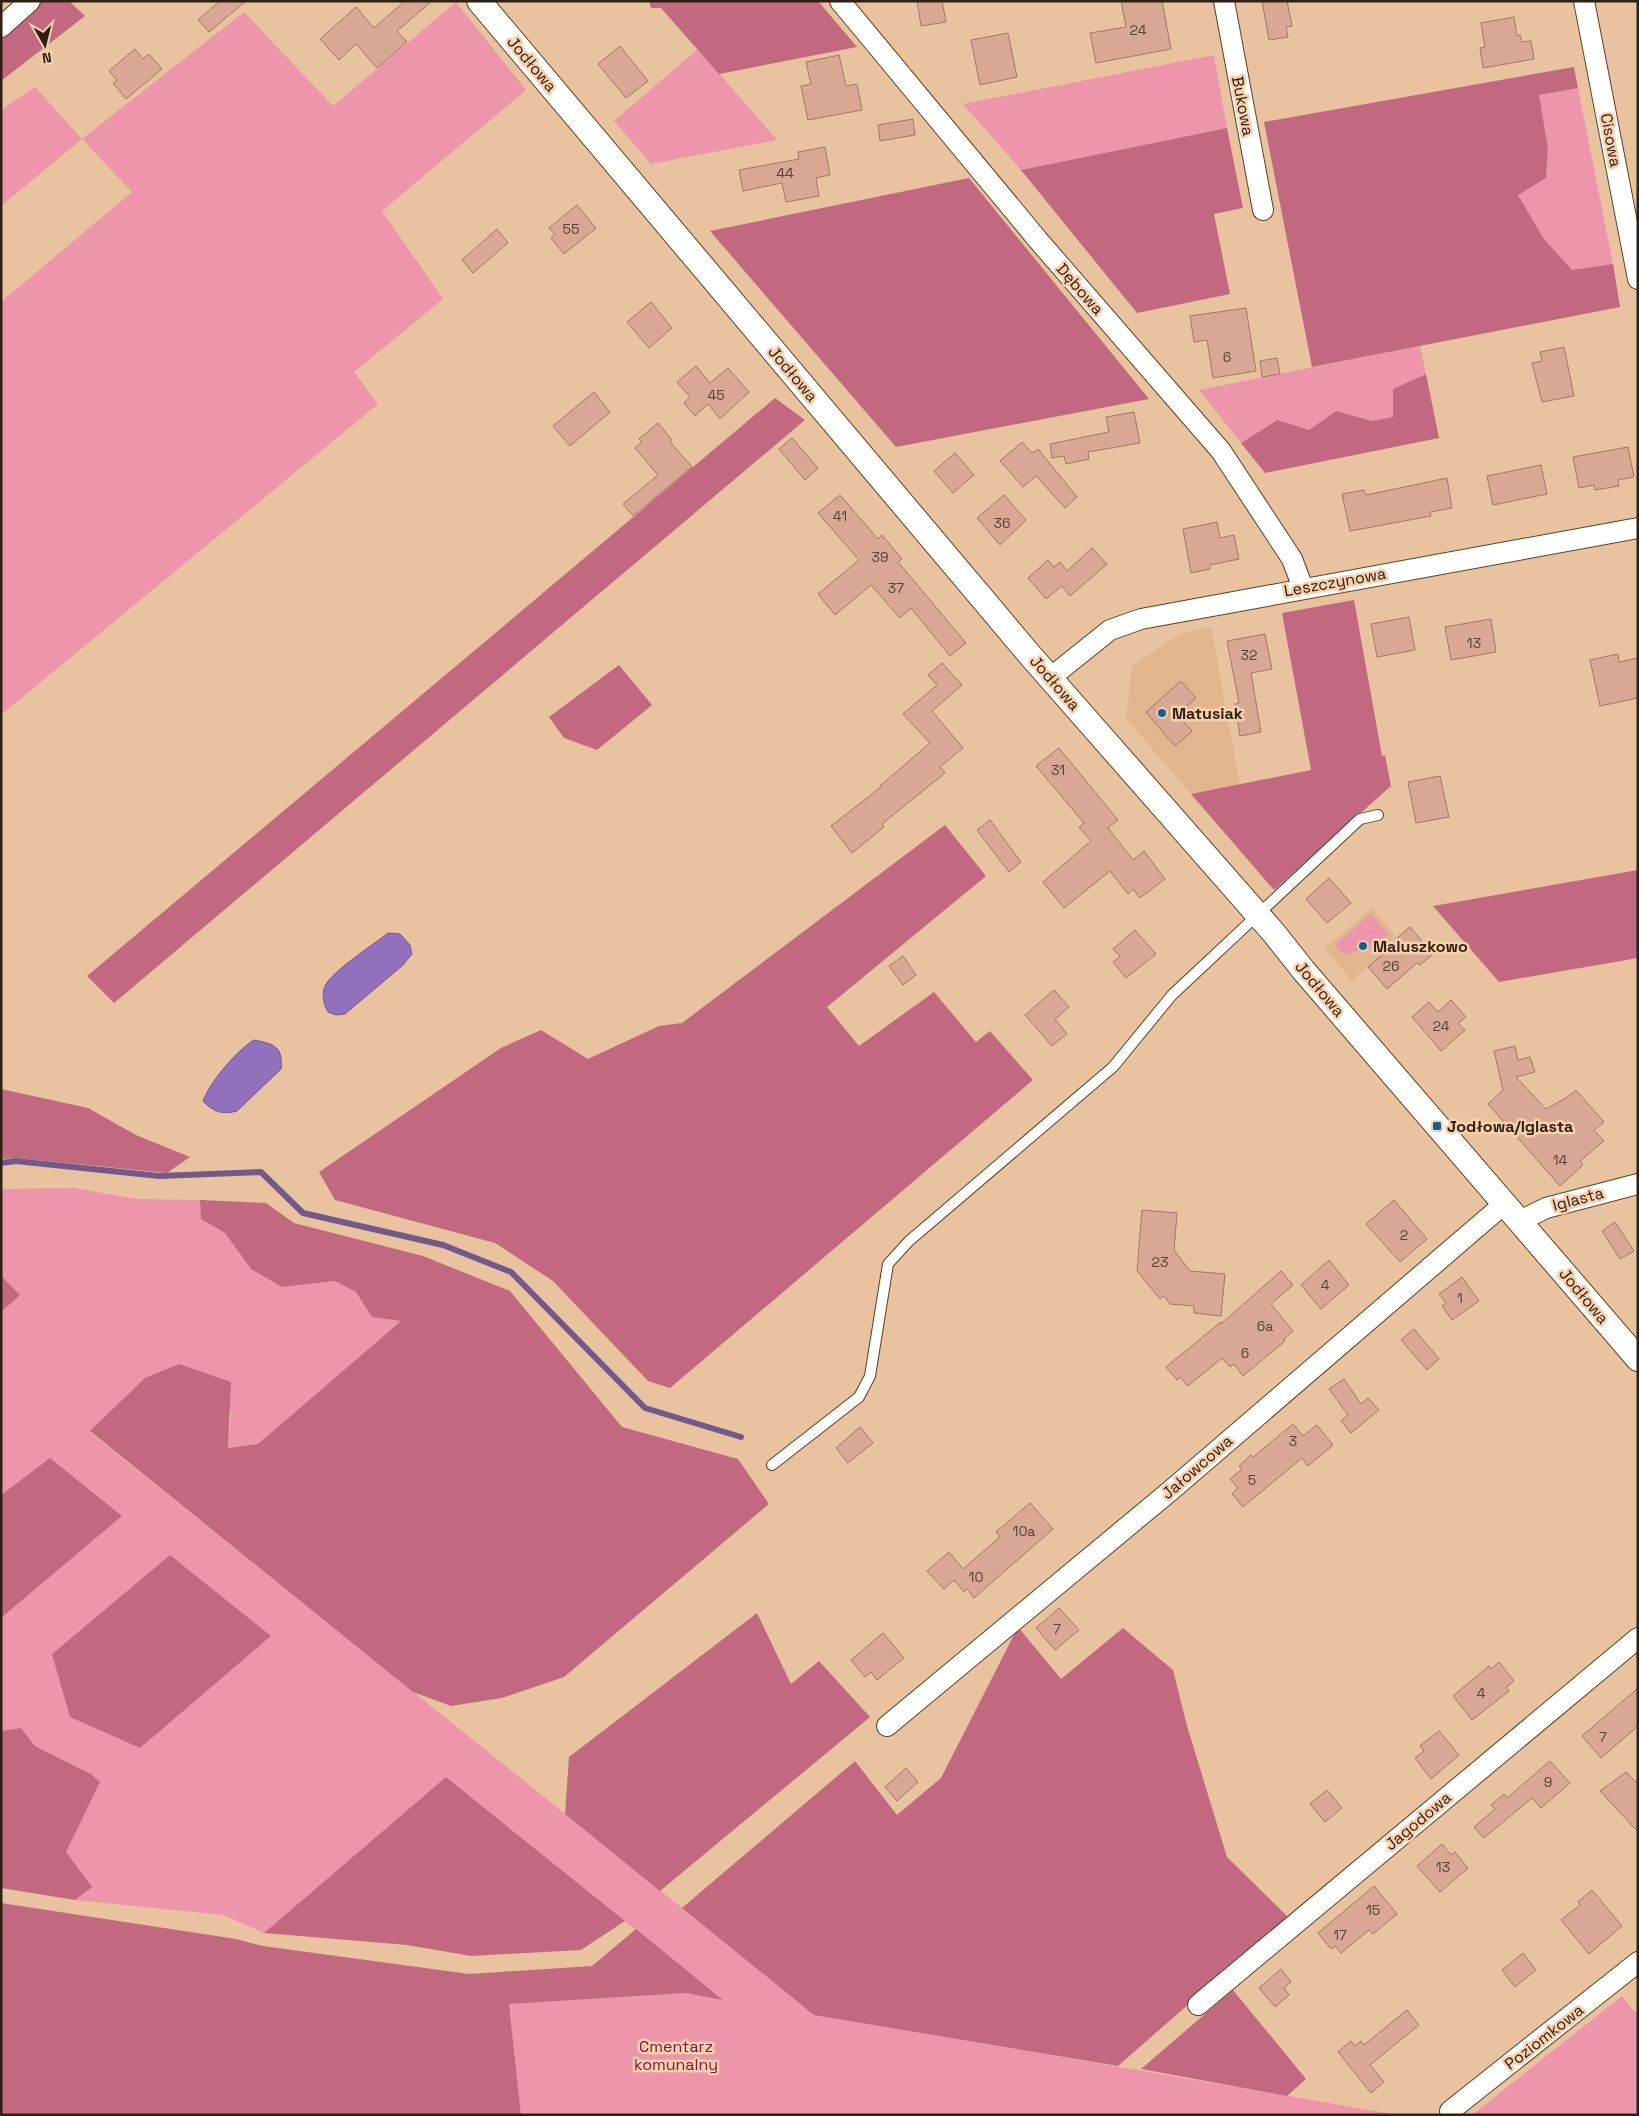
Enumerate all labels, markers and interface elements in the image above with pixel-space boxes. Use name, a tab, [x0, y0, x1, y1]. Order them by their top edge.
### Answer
north arrow	[20, 20, 70, 70]
house number: 24	[1130, 21, 1147, 39]
street label: Jodłowa	[502, 32, 562, 96]
text: N	[41, 48, 53, 67]
street label: Bukowa	[1227, 74, 1259, 138]
street label: Cisowa	[1596, 111, 1626, 169]
house number: 44	[776, 164, 794, 182]
house number: 55	[563, 220, 579, 238]
street label: Dębowa	[1052, 259, 1108, 319]
street label: Jodłowa	[763, 342, 823, 406]
house number: 6	[1223, 348, 1231, 366]
house number: 45	[707, 386, 725, 404]
house number: 41	[833, 507, 847, 525]
house number: 36	[993, 514, 1011, 532]
house number: 39	[871, 548, 889, 566]
street label: Leszczynowa	[1282, 563, 1388, 601]
house number: 37	[888, 579, 904, 597]
house number: 13	[1467, 634, 1481, 652]
house number: 32	[1241, 646, 1257, 664]
street label: Jodłowa	[1025, 651, 1085, 715]
place label: Matusiak	[1172, 703, 1243, 724]
marker: Matusiak	[1156, 707, 1168, 719]
house number: 31	[1051, 761, 1065, 779]
place label: Maluszkowo	[1373, 936, 1468, 957]
marker: Maluszkowo	[1357, 940, 1369, 952]
street label: Jodłowa	[1290, 957, 1350, 1021]
house number: 26	[1382, 957, 1400, 975]
house number: 24	[1433, 1017, 1450, 1035]
place label: Jodłowa/Iglasta	[1447, 1116, 1573, 1137]
marker: Jodłowa/Iglasta	[1431, 1120, 1443, 1132]
house number: 14	[1553, 1151, 1568, 1169]
street label: Iglasta	[1550, 1182, 1606, 1216]
house number: 2	[1400, 1226, 1408, 1244]
house number: 23	[1152, 1253, 1168, 1271]
street label: Jodłowa	[1554, 1264, 1614, 1328]
house number: 4	[1321, 1276, 1330, 1294]
house number: 1	[1457, 1289, 1463, 1307]
house number: 6a	[1257, 1317, 1273, 1335]
house number: 6	[1241, 1344, 1249, 1362]
street label: Jałowcowa	[1157, 1430, 1237, 1504]
house number: 3	[1289, 1432, 1297, 1450]
house number: 5	[1248, 1471, 1256, 1489]
house number: 10a	[1013, 1522, 1035, 1540]
house number: 10	[969, 1568, 983, 1586]
house number: 7	[1053, 1620, 1061, 1638]
house number: 4	[1477, 1684, 1486, 1702]
house number: 7	[1599, 1728, 1607, 1746]
house number: 9	[1544, 1773, 1552, 1791]
street label: Jagodowa	[1381, 1787, 1455, 1855]
house number: 13	[1436, 1858, 1450, 1876]
house number: 15	[1366, 1901, 1380, 1919]
house number: 17	[1333, 1926, 1347, 1944]
street label: Poziomkowa	[1500, 2000, 1588, 2074]
park label: Cmentarz komunalny	[634, 2036, 718, 2075]

